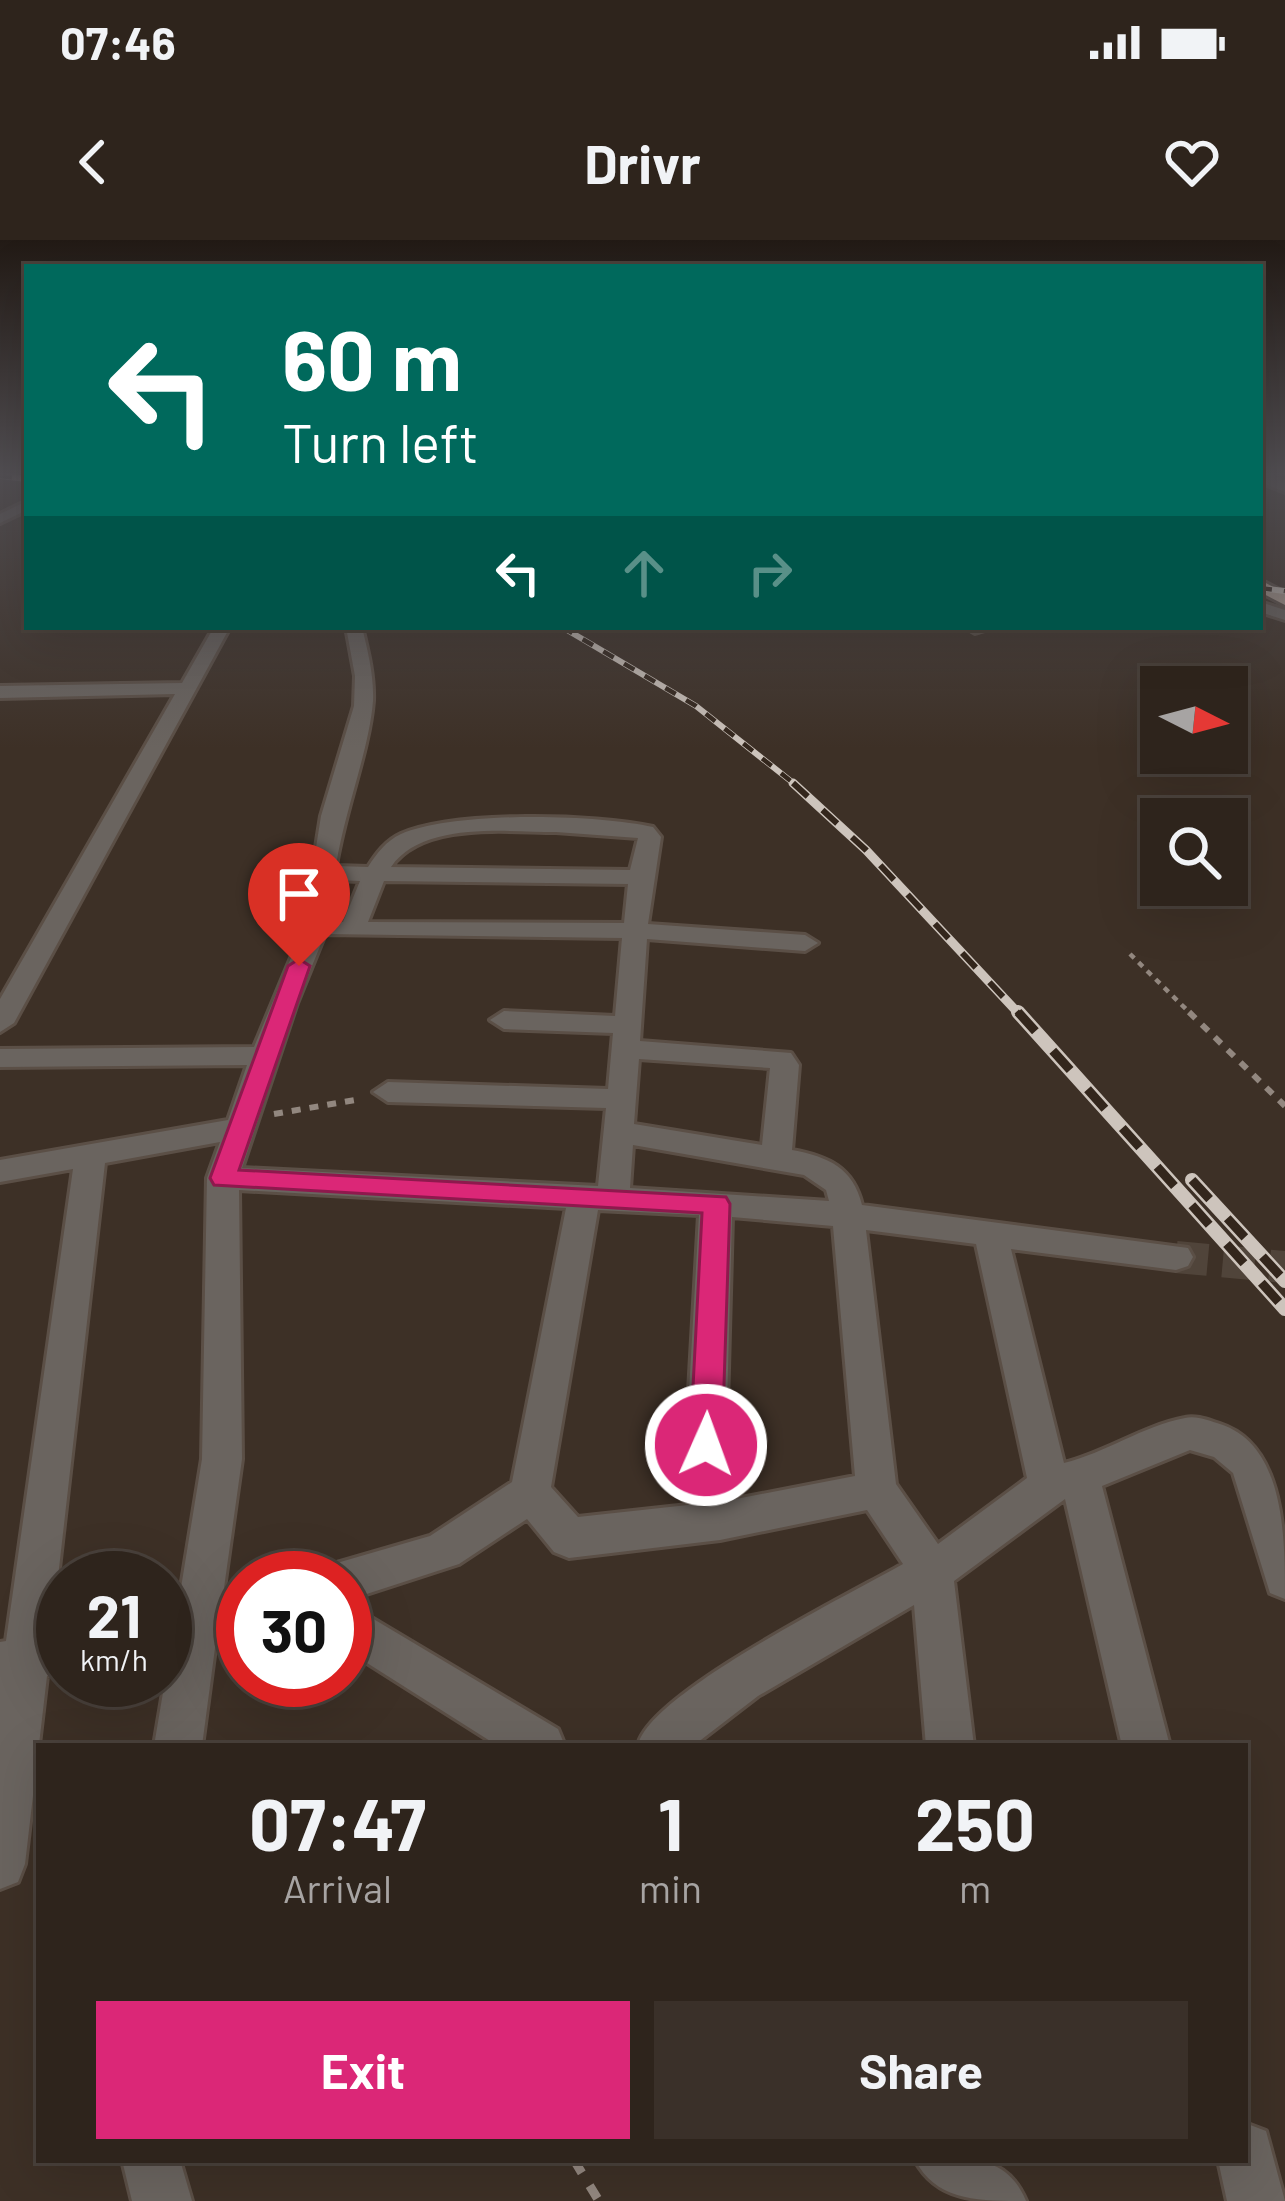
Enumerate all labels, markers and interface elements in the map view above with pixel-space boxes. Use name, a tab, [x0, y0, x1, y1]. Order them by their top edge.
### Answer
text: 07:46	[60, 15, 176, 69]
icon: back	[60, 129, 126, 195]
icon: heart	[1159, 129, 1225, 195]
text: Drivr	[584, 130, 701, 195]
text: 60 m	[282, 307, 462, 408]
icon: left	[84, 312, 240, 468]
text: Turn left	[282, 409, 479, 474]
icon: left	[485, 540, 551, 606]
icon: ahead	[611, 540, 677, 606]
icon: right	[737, 540, 803, 606]
north arrow	[1140, 666, 1248, 774]
map controls	[1140, 666, 1248, 906]
button: search	[1140, 798, 1248, 906]
pin	[248, 843, 350, 966]
icon: arrive	[266, 861, 332, 927]
position arrow	[643, 1382, 769, 1508]
speed limit sign: 30	[216, 1551, 372, 1707]
text: 21	[87, 1578, 141, 1650]
text: km/h	[80, 1641, 148, 1677]
text: 07:47	[249, 1779, 426, 1865]
text: 1	[658, 1779, 683, 1865]
text: 250	[915, 1779, 1035, 1865]
text: Arrival	[283, 1864, 392, 1911]
text: min	[639, 1864, 702, 1911]
text: m	[959, 1864, 991, 1911]
button: Exit	[96, 2001, 630, 2139]
button: Share	[654, 2001, 1188, 2139]

